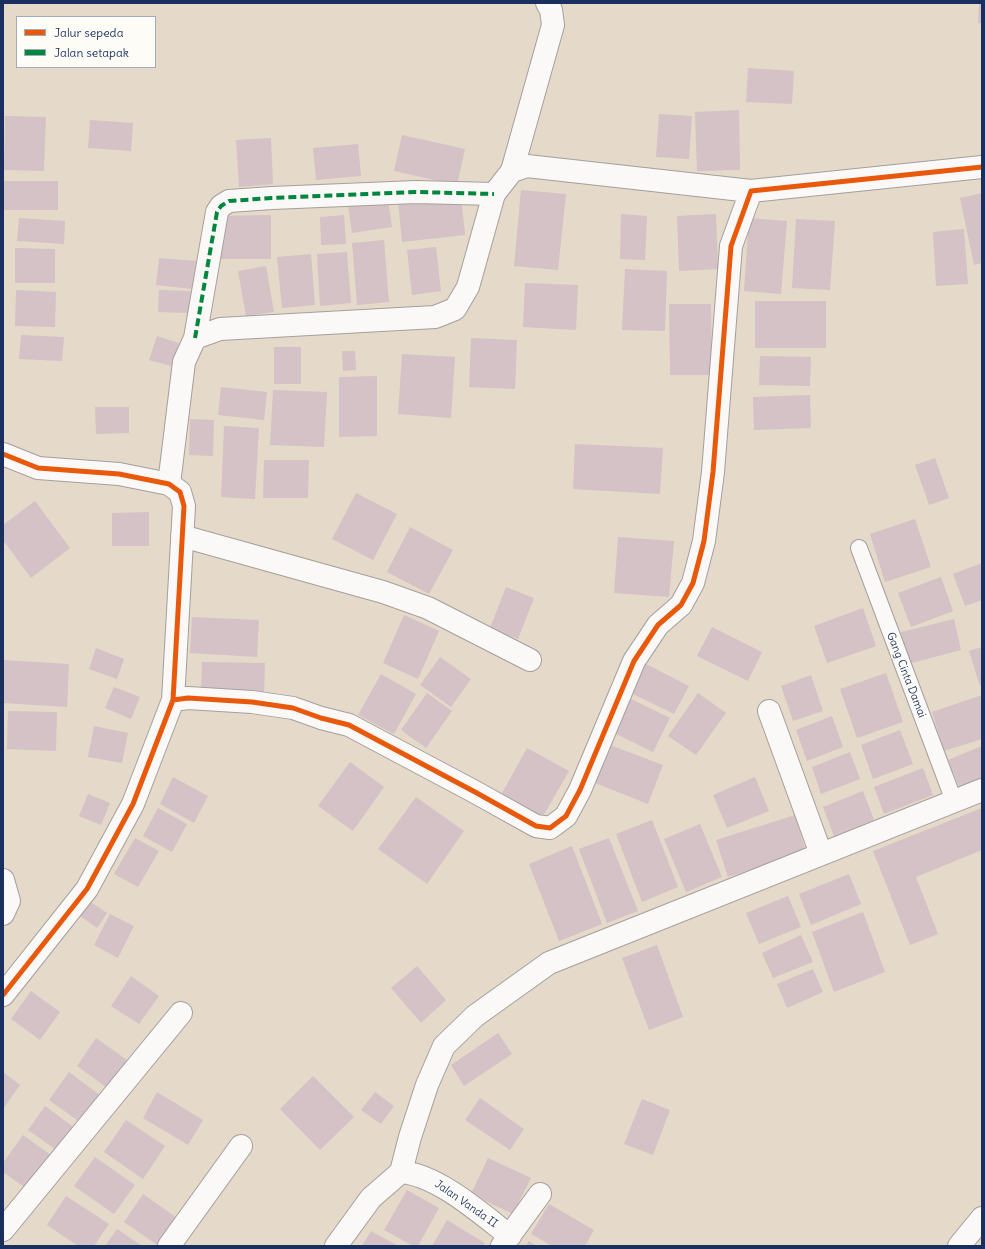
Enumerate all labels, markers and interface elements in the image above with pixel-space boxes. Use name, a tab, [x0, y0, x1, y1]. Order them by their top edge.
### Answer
legend	[16, 16, 156, 68]
text: Jalur sepeda	[54, 25, 124, 40]
text: Jalan setapak	[54, 45, 129, 60]
street label: Gang Cinta Damai	[884, 630, 928, 720]
street label: Jalan Vanda II	[432, 1177, 500, 1231]

